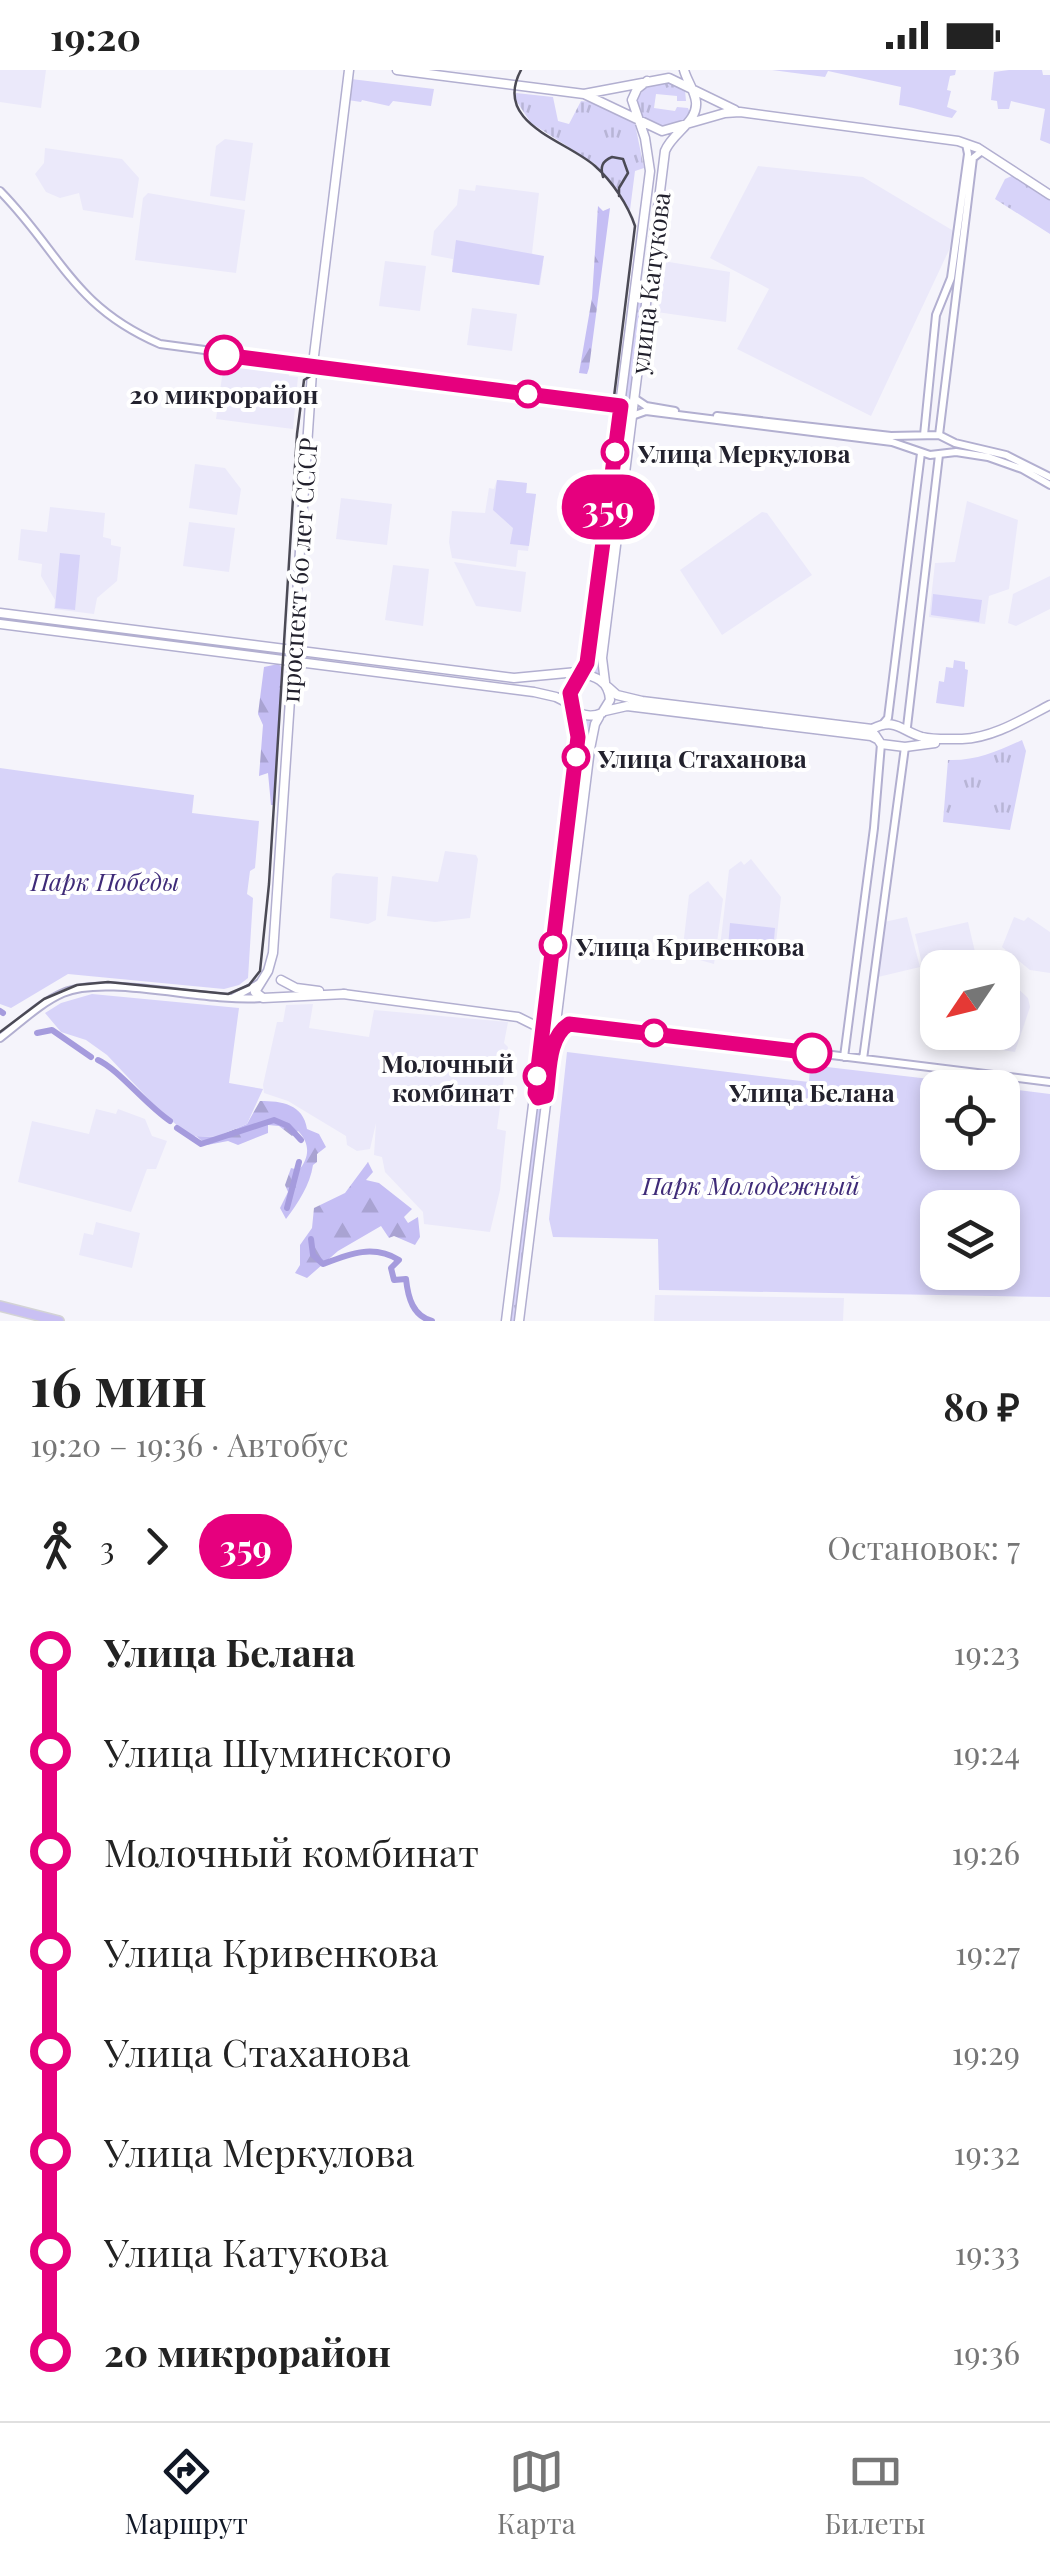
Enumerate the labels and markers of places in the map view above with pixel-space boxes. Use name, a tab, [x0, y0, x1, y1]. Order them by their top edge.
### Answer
marker: 20 микрорайон	[205, 336, 243, 374]
place label: 20 микрорайон	[130, 377, 318, 410]
unlabelled marker	[515, 381, 541, 407]
place label: Улица Меркулова	[637, 436, 850, 469]
marker: Улица Меркулова	[602, 439, 628, 465]
place label: Улица Стаханова	[597, 741, 807, 774]
marker: Улица Стаханова	[563, 744, 589, 770]
place label: Улица Кривенкова	[575, 929, 805, 962]
marker: Улица Кривенкова	[540, 932, 566, 958]
unlabelled marker	[641, 1020, 667, 1046]
marker: Улица Белана	[793, 1034, 831, 1072]
place label: Молочный комбинат	[381, 1046, 514, 1108]
marker: Молочный комбинат	[524, 1063, 550, 1089]
place label: Улица Белана	[728, 1075, 895, 1108]

